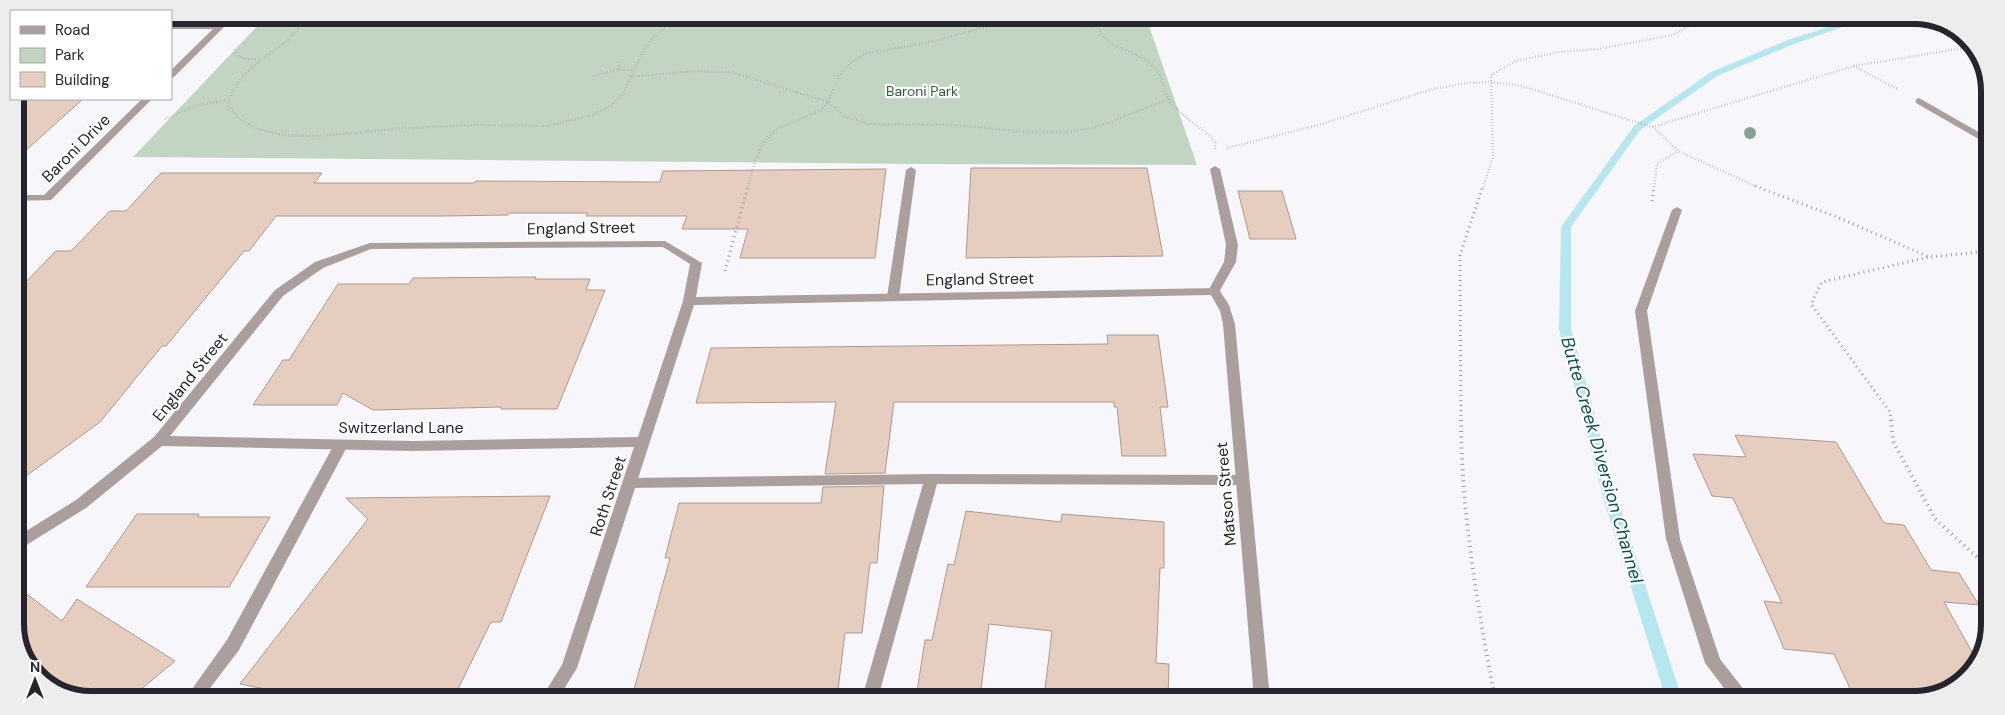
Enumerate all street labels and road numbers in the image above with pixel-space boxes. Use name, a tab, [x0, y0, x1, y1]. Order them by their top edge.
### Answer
street label: Baroni Drive	[37, 109, 115, 187]
street label: England Street	[527, 217, 635, 239]
street label: England Street	[926, 268, 1034, 290]
street label: England Street	[148, 328, 232, 426]
street label: Switzerland Lane	[338, 417, 464, 438]
street label: Matson Street	[1211, 441, 1241, 547]
street label: Roth Street	[585, 453, 631, 539]

